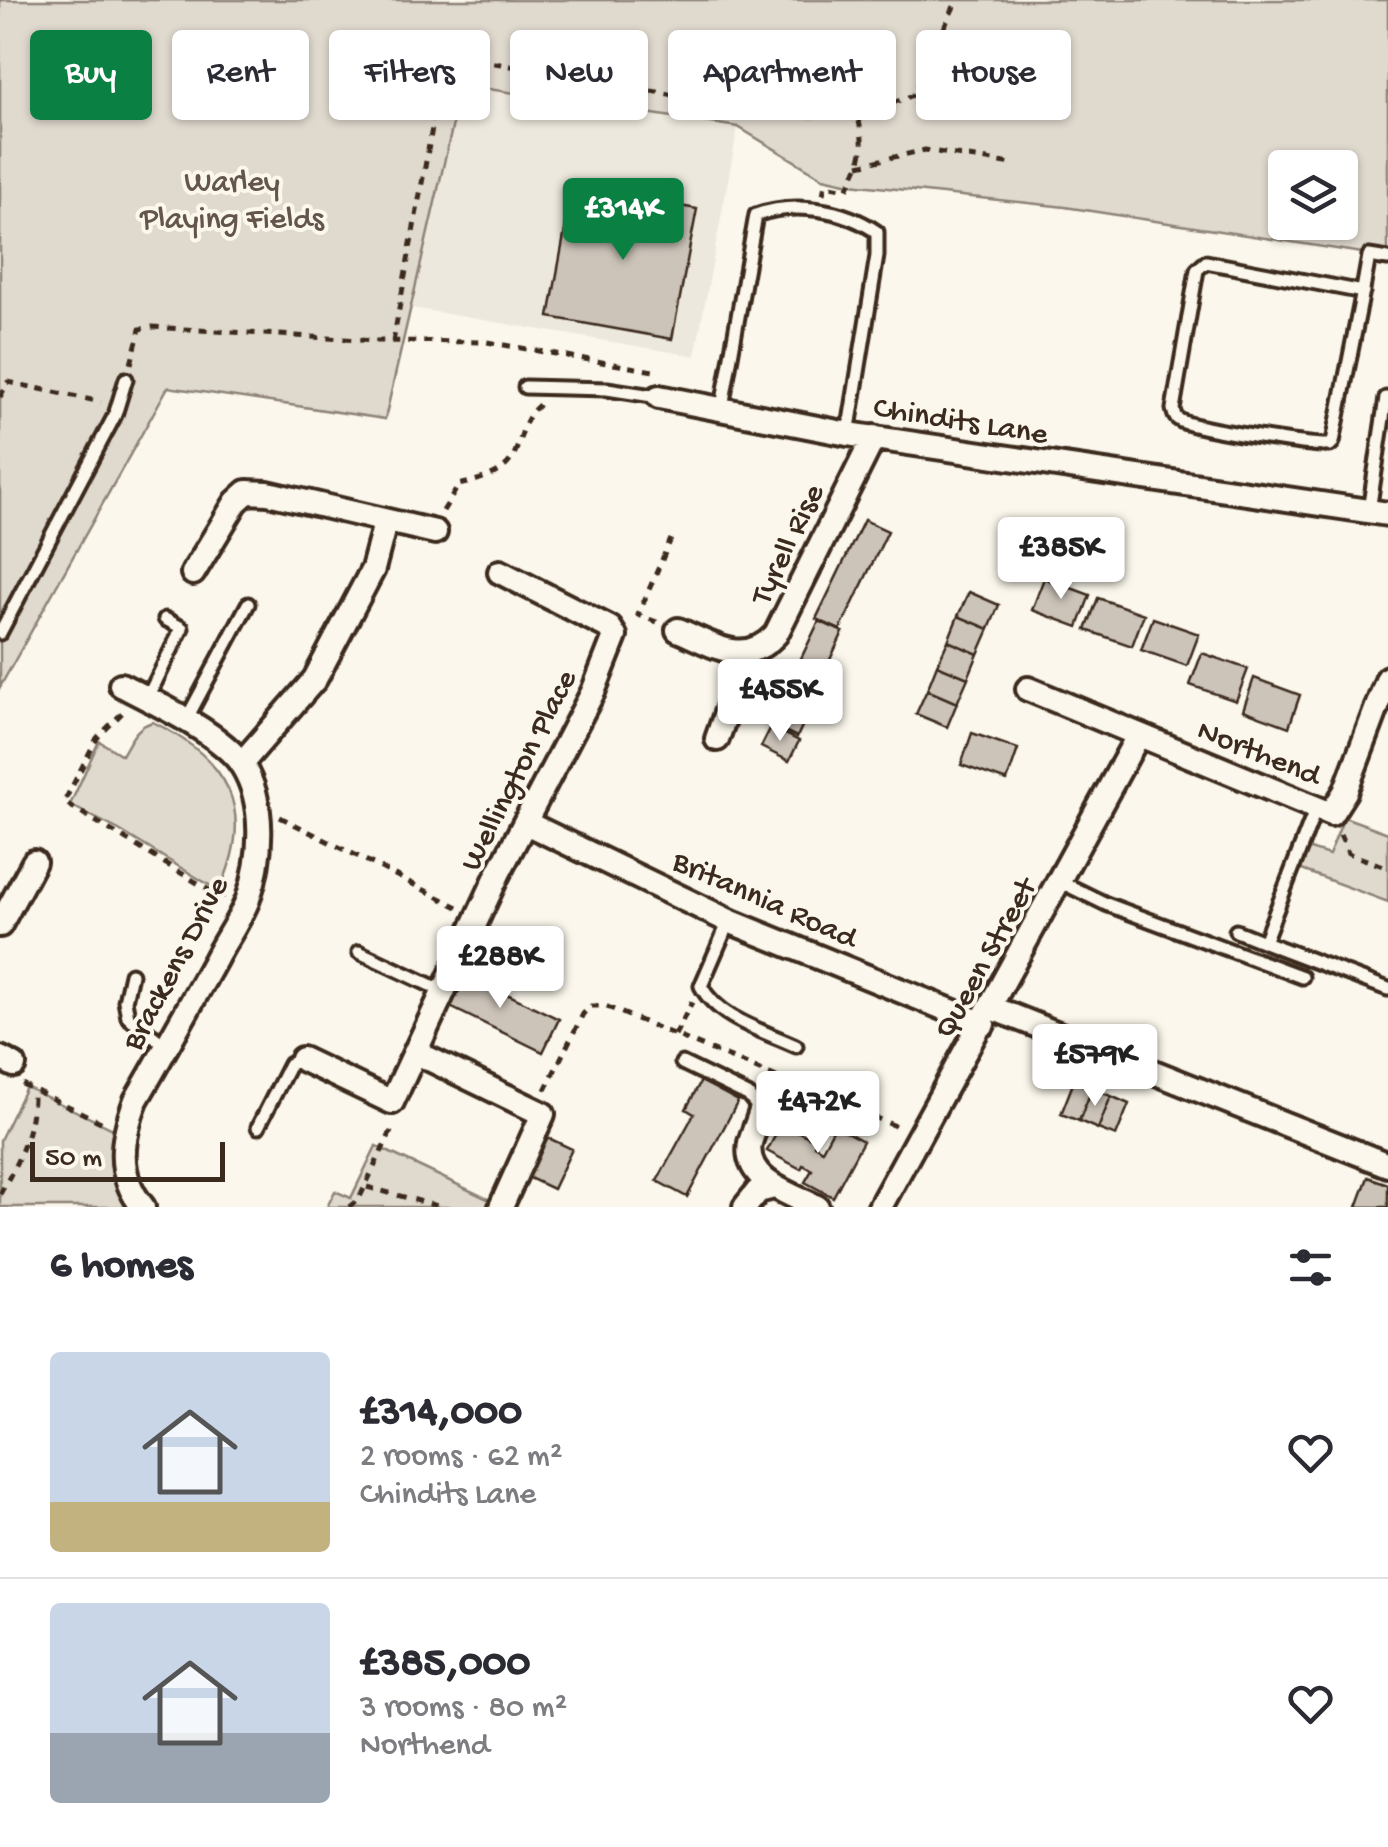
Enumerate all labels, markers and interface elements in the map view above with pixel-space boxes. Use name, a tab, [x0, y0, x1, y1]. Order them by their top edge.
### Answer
chip: Buy	[30, 30, 152, 120]
chip: Rent	[172, 30, 309, 120]
chip: Filters	[329, 30, 490, 120]
chip: New	[510, 30, 648, 120]
chip: Apartment	[668, 30, 896, 120]
chip: House	[916, 30, 1071, 120]
map controls	[1268, 150, 1358, 240]
button: layers	[1268, 150, 1358, 240]
park label: Warley Playing Fields	[139, 165, 325, 240]
pin: £314K	[553, 178, 693, 263]
text: £314K	[585, 191, 661, 229]
street label: Chindits Lane	[870, 390, 1051, 456]
street label: Tyrell Rise	[743, 478, 835, 614]
pin: £385K	[991, 517, 1131, 602]
text: £385K	[1020, 530, 1102, 568]
pin: £455K	[710, 659, 850, 744]
street label: Wellington Place	[453, 664, 588, 878]
text: £455K	[740, 672, 820, 710]
street label: Northend	[1191, 713, 1327, 797]
street label: Britannia Road	[665, 844, 864, 960]
street label: Brackens Drive	[115, 870, 239, 1059]
street label: Queen Street	[928, 870, 1048, 1046]
pin: £288K	[430, 926, 570, 1011]
text: £288K	[459, 939, 541, 977]
pin: £579K	[1025, 1024, 1165, 1109]
text: £579K	[1054, 1037, 1136, 1075]
pin: £472K	[748, 1071, 888, 1156]
text: £472K	[778, 1084, 858, 1122]
scale bar	[30, 1137, 225, 1182]
text: 50 m	[45, 1143, 102, 1176]
icon: filters	[1283, 1240, 1338, 1295]
text: 6 homes	[50, 1243, 193, 1292]
text: £314,000	[360, 1390, 522, 1439]
icon: home	[130, 1392, 250, 1512]
icon: heart	[1283, 1425, 1338, 1480]
text: 2 rooms · 62 m²	[360, 1439, 562, 1477]
text: Chindits Lane	[360, 1477, 536, 1515]
text: £385,000	[360, 1641, 530, 1690]
icon: home	[130, 1643, 250, 1763]
icon: heart	[1283, 1676, 1338, 1731]
text: 3 rooms · 80 m²	[360, 1690, 567, 1728]
text: Northend	[360, 1728, 490, 1766]

